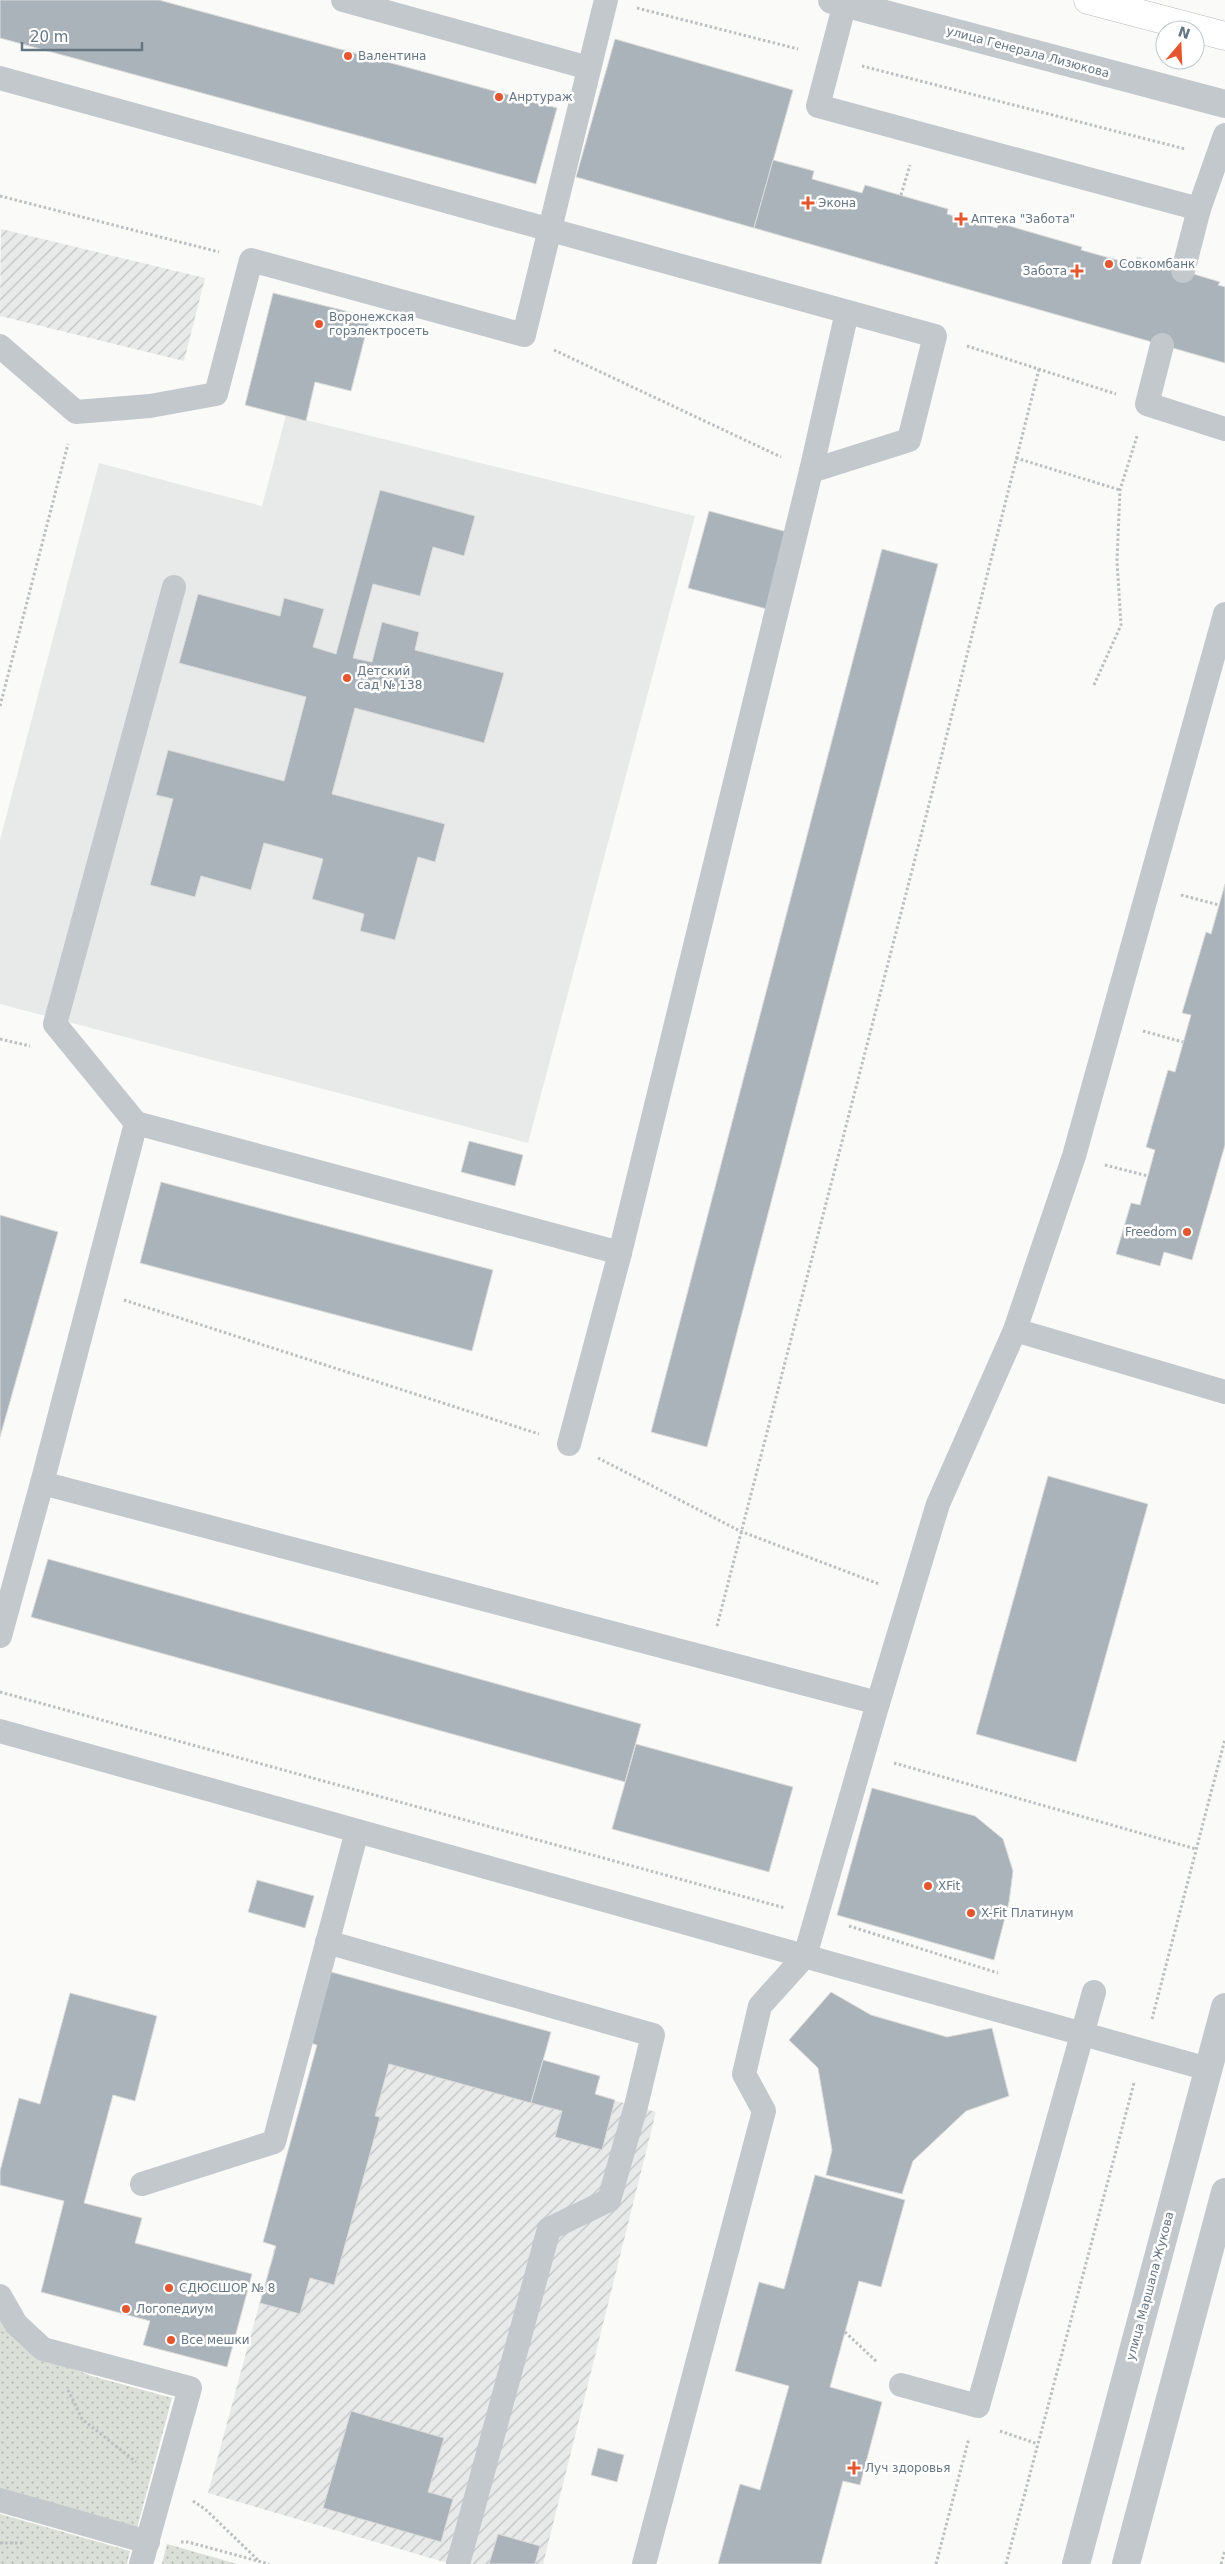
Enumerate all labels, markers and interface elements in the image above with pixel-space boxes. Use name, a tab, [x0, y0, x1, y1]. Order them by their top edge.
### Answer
scale bar	[22, 20, 142, 52]
north arrow	[1155, 20, 1205, 70]
text: N	[1176, 23, 1192, 42]
street label: улица Генерала Лизюкова	[945, 24, 1111, 80]
text: 20 m	[30, 28, 68, 46]
place label: Валентина	[358, 49, 426, 63]
marker: Валентина	[342, 50, 354, 62]
place label: Анртураж	[509, 90, 573, 104]
marker: Анртураж	[493, 91, 505, 103]
place label: Экона	[818, 196, 856, 210]
marker: Экона	[802, 197, 814, 209]
place label: Аптека "Забота"	[971, 212, 1075, 226]
marker: Аптека "Забота"	[955, 213, 967, 225]
place label: Совкомбанк	[1119, 257, 1195, 271]
marker: Совкомбанк	[1103, 258, 1115, 270]
place label: Забота	[1023, 264, 1067, 278]
marker: Забота	[1071, 265, 1083, 277]
place label: Воронежская горэлектросеть	[329, 310, 429, 338]
marker: Воронежская горэлектросеть	[313, 318, 325, 330]
place label: Детский сад № 138	[357, 664, 422, 692]
marker: Детский сад № 138	[341, 672, 353, 684]
place label: Freedom	[1125, 1225, 1177, 1239]
marker: Freedom	[1181, 1226, 1193, 1238]
place label: XFit	[938, 1879, 961, 1893]
marker: XFit	[922, 1880, 934, 1892]
place label: X-Fit Платинум	[981, 1906, 1074, 1920]
marker: X-Fit Платинум	[965, 1907, 977, 1919]
street label: улица Маршала Жукова	[1123, 2210, 1177, 2362]
place label: СДЮСШОР № 8	[179, 2281, 275, 2295]
marker: СДЮСШОР № 8	[163, 2282, 175, 2294]
place label: Логопедиум	[136, 2302, 214, 2316]
marker: Логопедиум	[120, 2303, 132, 2315]
place label: Все мешки	[181, 2333, 250, 2347]
marker: Все мешки	[165, 2334, 177, 2346]
marker: Луч здоровья	[847, 2461, 861, 2475]
place label: Луч здоровья	[865, 2461, 950, 2475]

